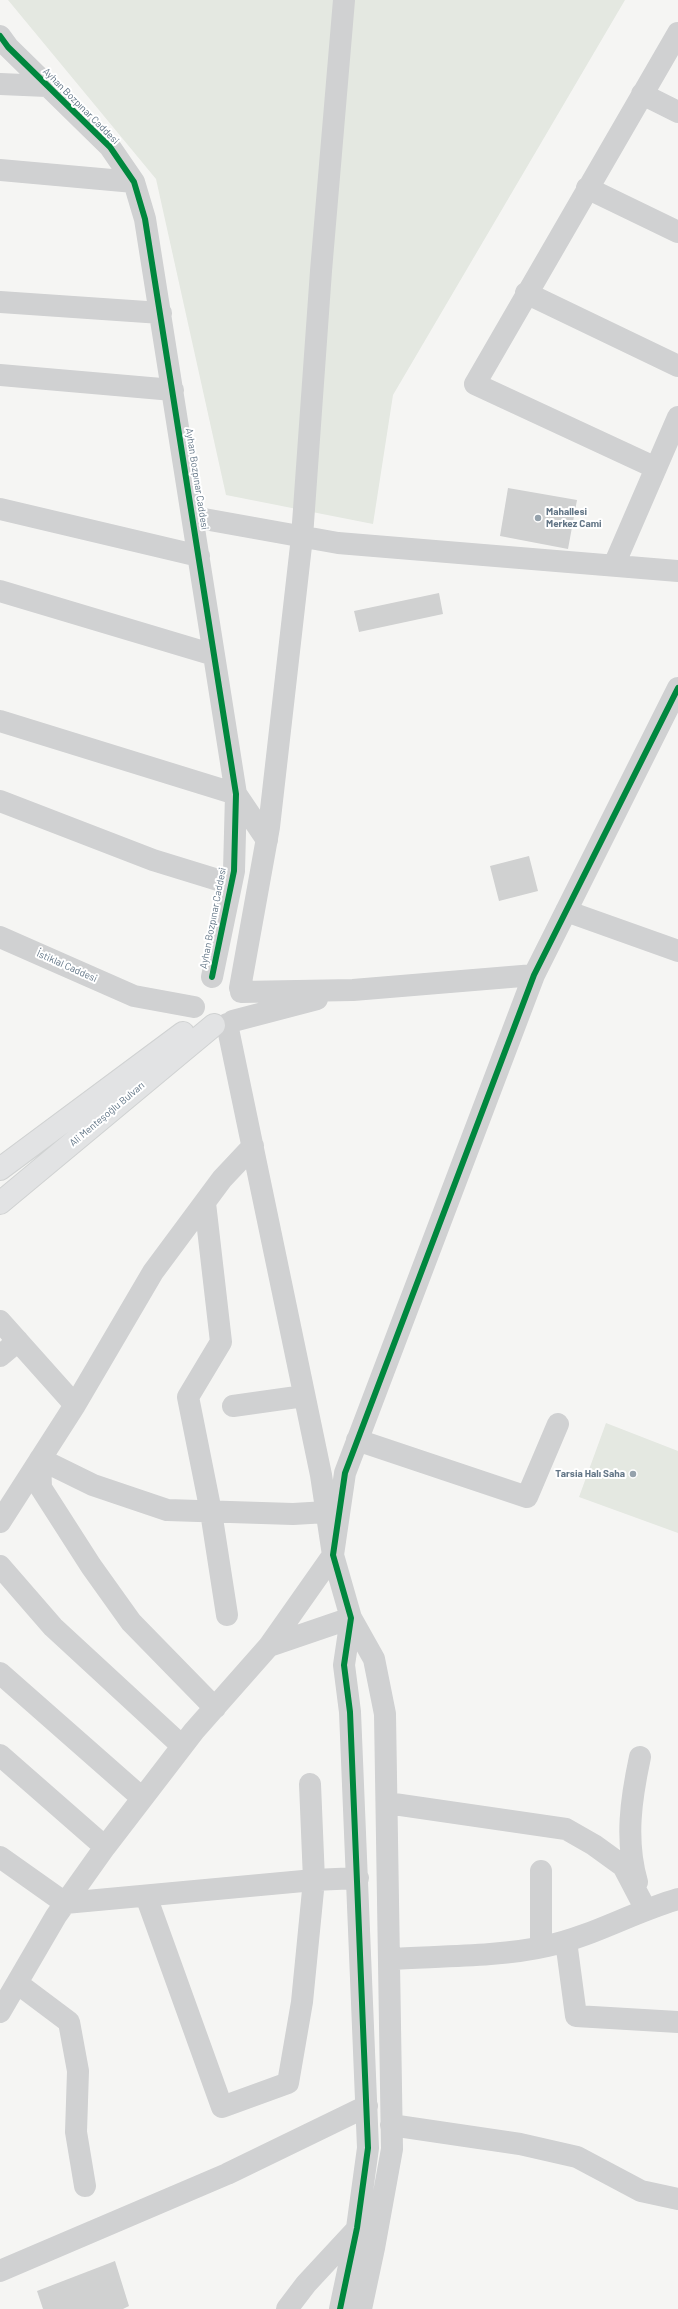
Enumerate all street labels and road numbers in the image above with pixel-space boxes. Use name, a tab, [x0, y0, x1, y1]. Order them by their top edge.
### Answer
street label: Ayhan Bozpınar Caddesi	[40, 65, 122, 147]
street label: Ayhan Bozpınar Caddesi	[183, 427, 211, 531]
street label: Ayhan Bozpınar Caddesi	[197, 866, 229, 970]
street label: İstiklal Caddesi	[35, 947, 99, 985]
street label: Ali Menteşoğlu Bulvarı	[67, 1079, 147, 1149]

